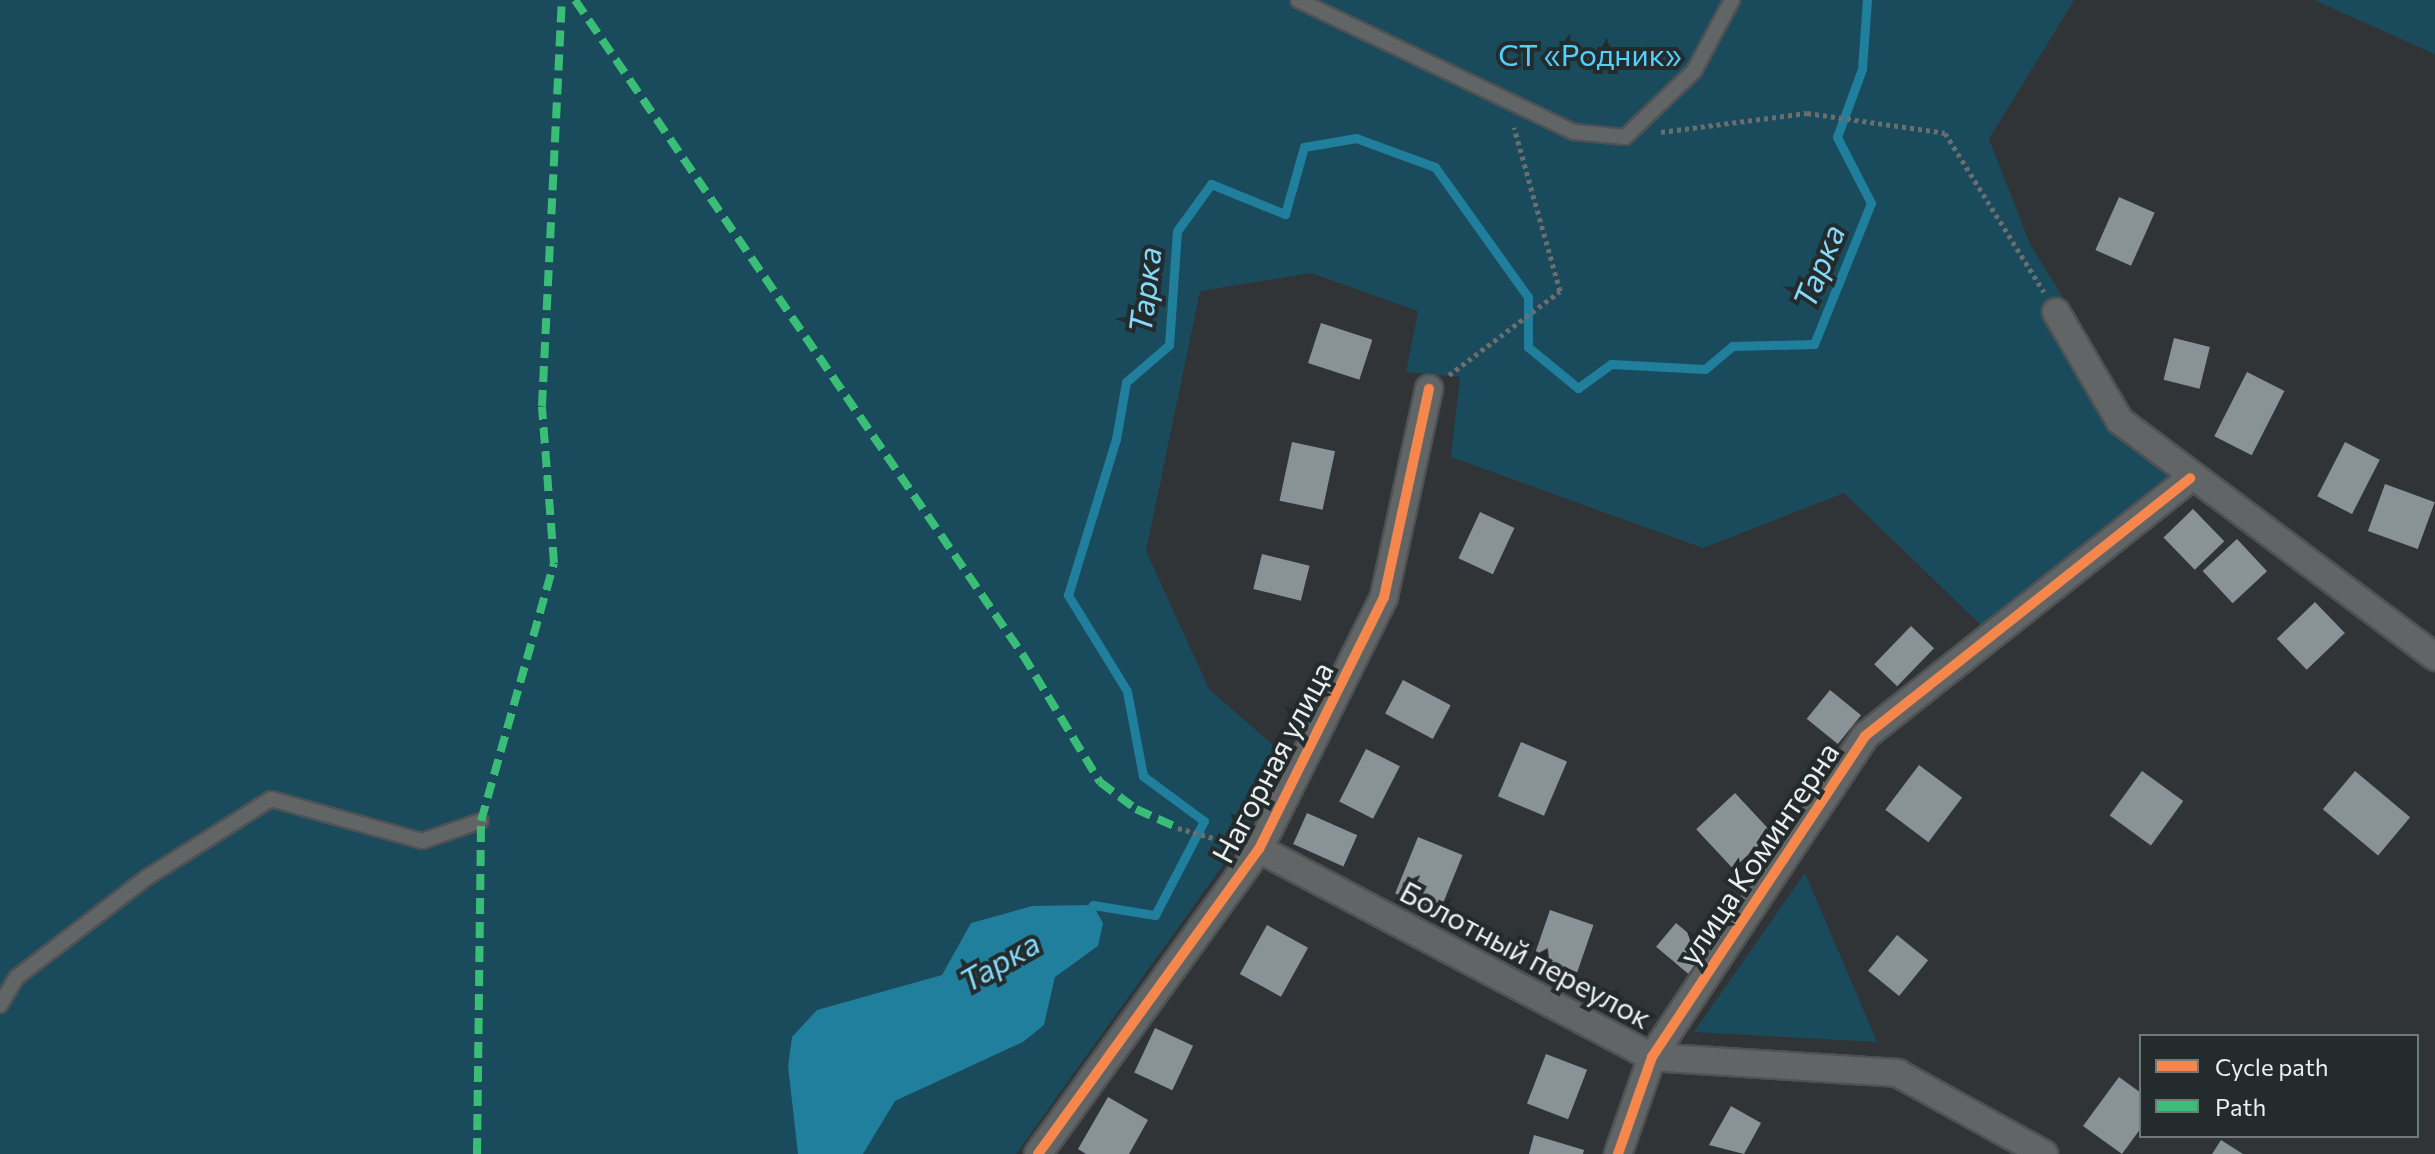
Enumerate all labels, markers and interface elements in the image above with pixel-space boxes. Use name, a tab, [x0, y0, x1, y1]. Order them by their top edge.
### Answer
park label: СТ «Родник»	[1498, 36, 1682, 72]
water label: Тарка	[1784, 219, 1852, 313]
water label: Тарка	[1120, 245, 1168, 335]
street label: Нагорная улица	[1204, 655, 1340, 869]
street label: улица Коминтерна	[1670, 735, 1846, 971]
street label: Болотный переулок	[1394, 873, 1658, 1035]
water label: Тарка	[952, 923, 1046, 999]
legend	[2139, 1034, 2419, 1138]
text: Cycle path	[2215, 1052, 2329, 1081]
text: Path	[2215, 1092, 2266, 1121]

